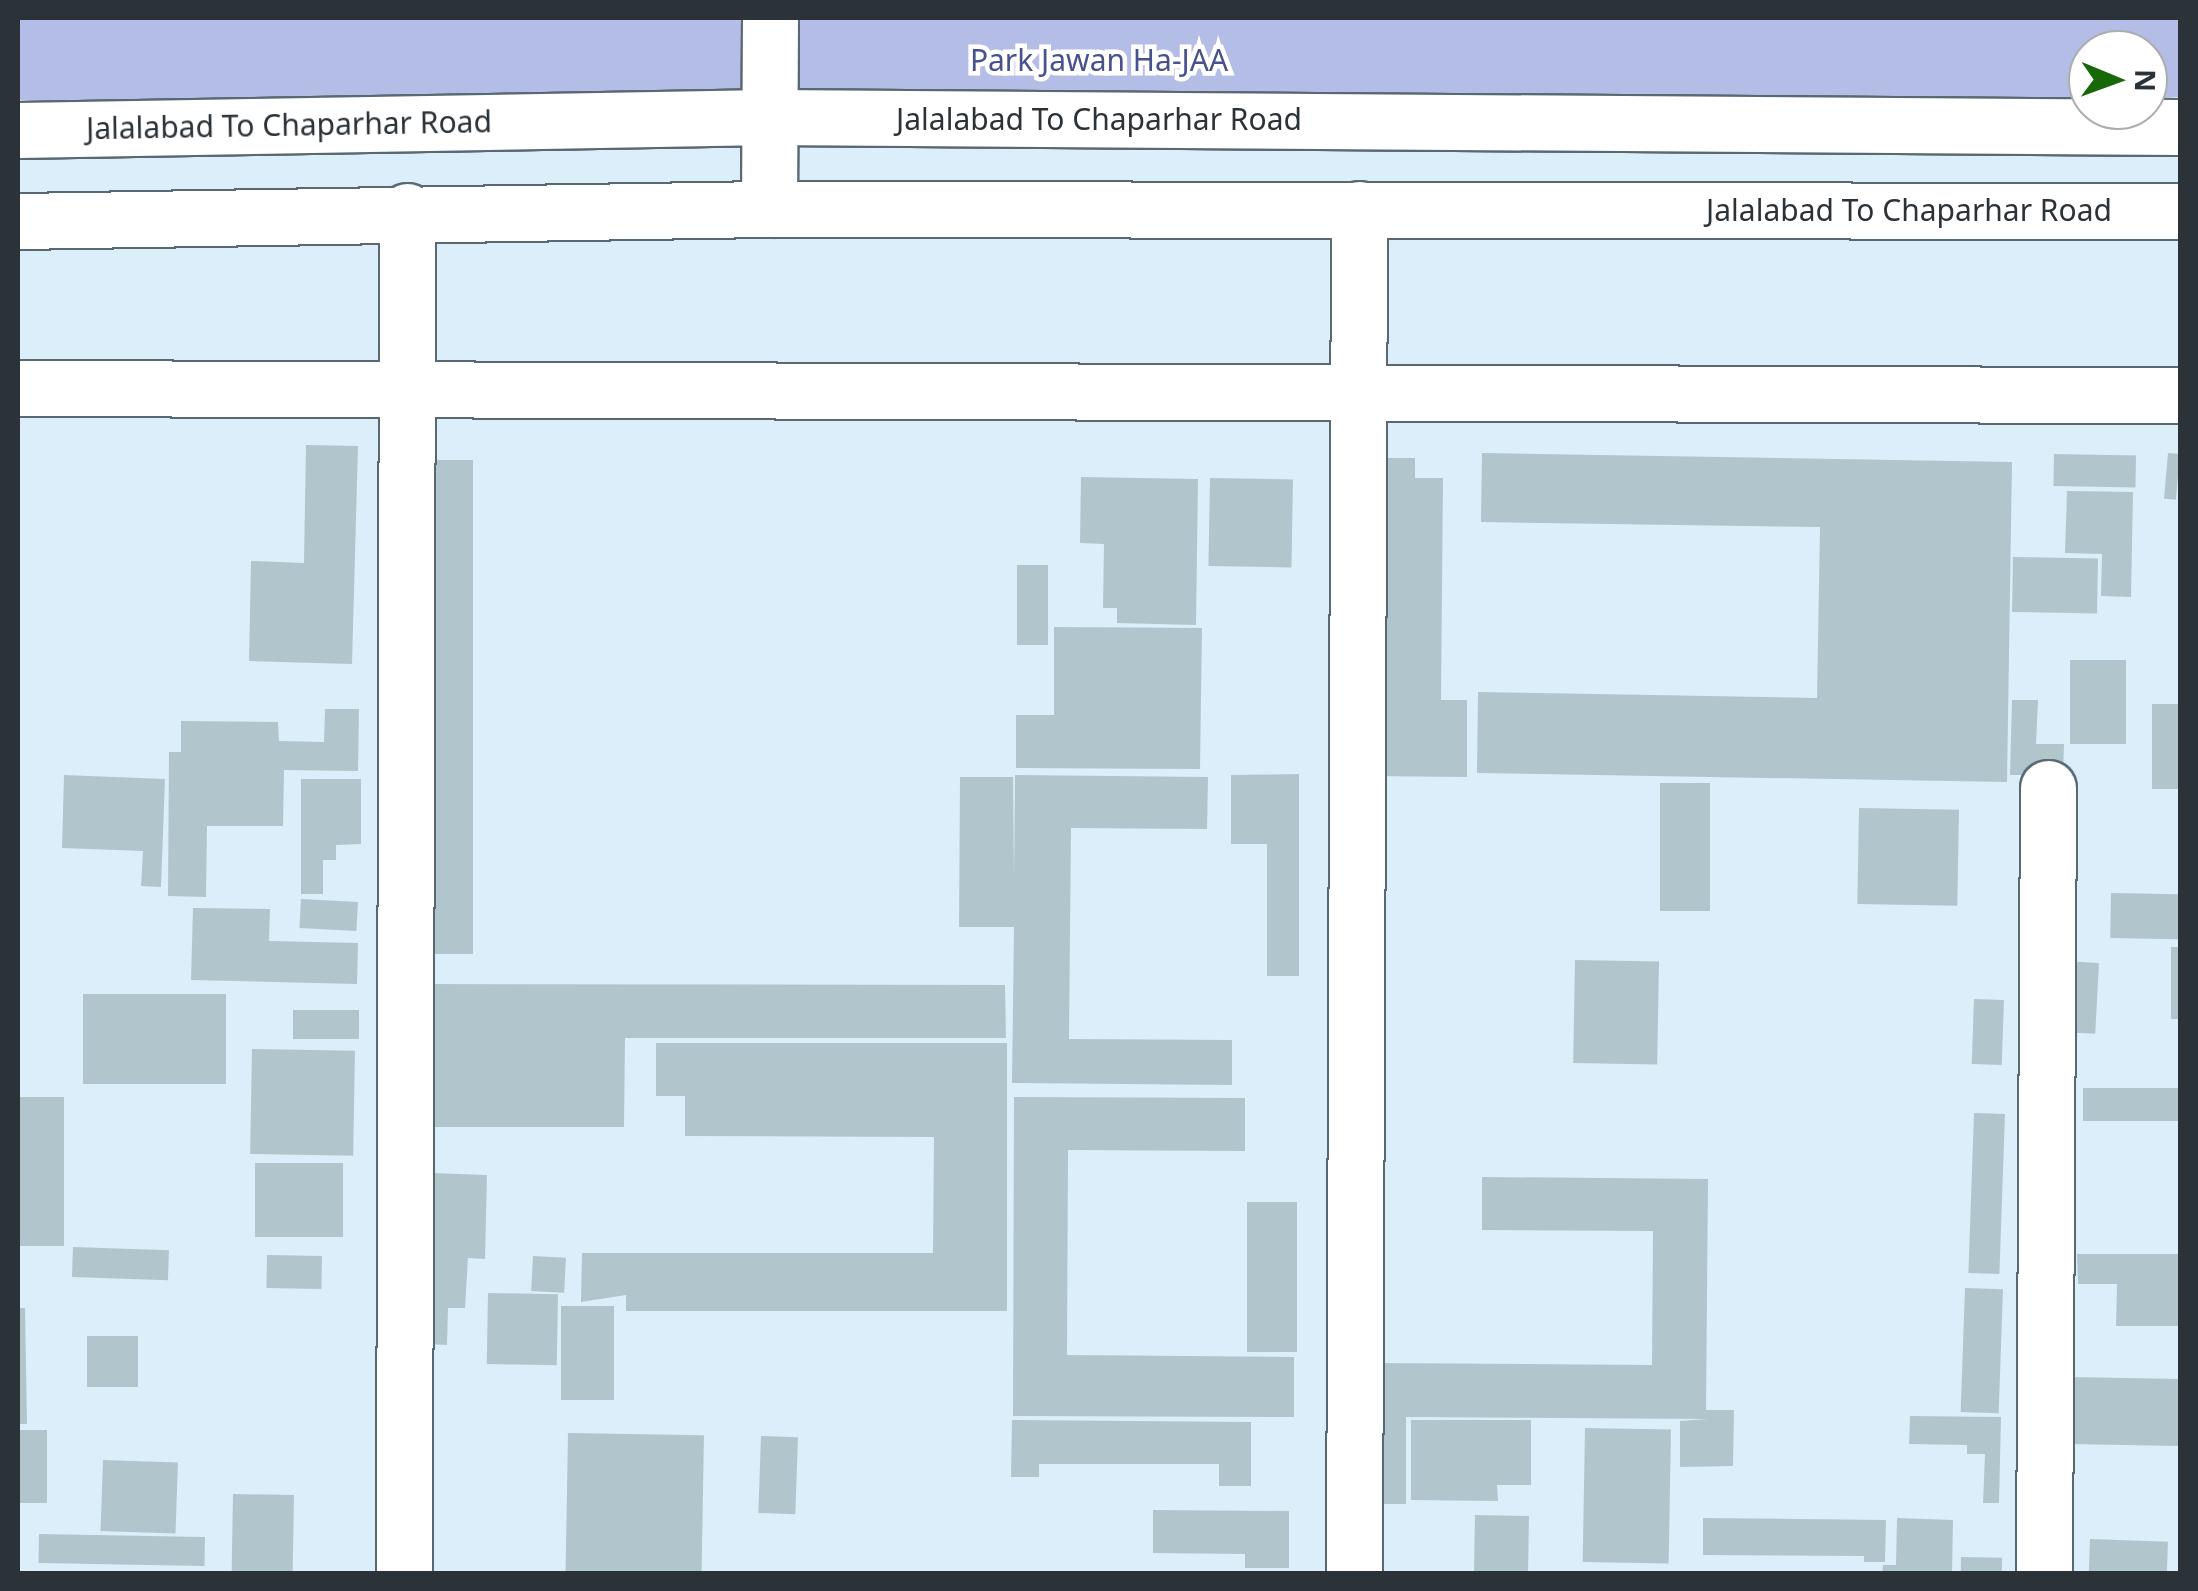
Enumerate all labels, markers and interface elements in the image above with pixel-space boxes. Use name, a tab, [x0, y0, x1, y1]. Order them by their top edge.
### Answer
north arrow	[2068, 30, 2168, 130]
park label: Park Jawan Ha-JAA	[970, 42, 1228, 78]
text: N	[2127, 69, 2165, 92]
street label: Jalalabad To Chaparhar Road	[896, 101, 1302, 137]
street label: Jalalabad To Chaparhar Road	[86, 103, 492, 147]
street label: Jalalabad To Chaparhar Road	[1706, 192, 2112, 228]

